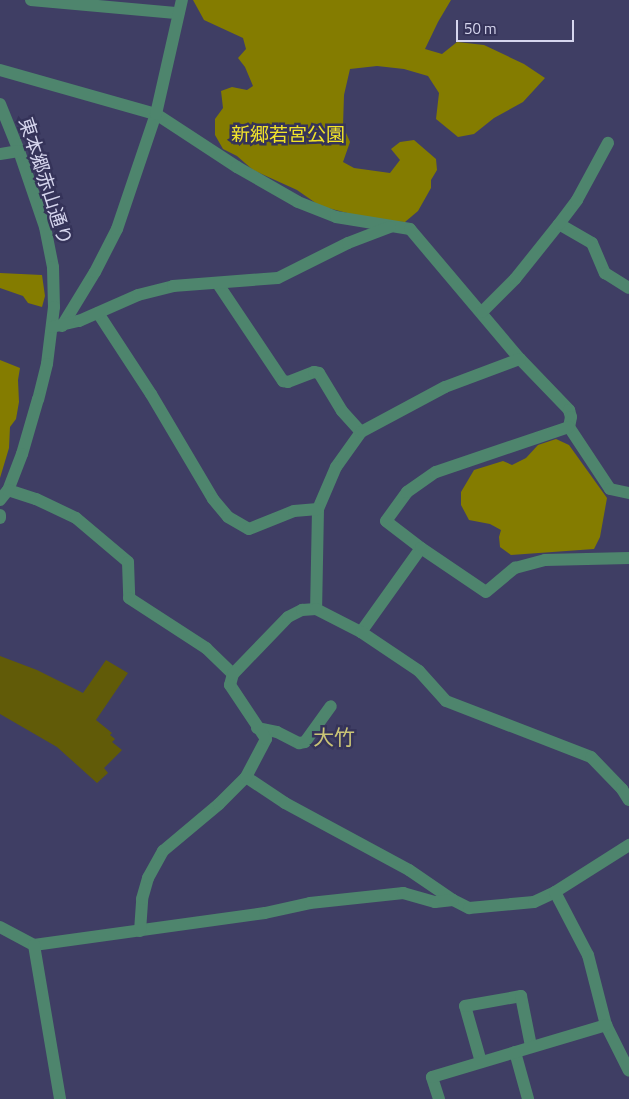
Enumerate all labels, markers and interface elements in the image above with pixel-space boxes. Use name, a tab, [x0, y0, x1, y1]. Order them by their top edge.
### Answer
scale bar	[459, 10, 576, 42]
text: 50 m	[464, 17, 497, 40]
street label: 東本郷赤山通り	[15, 114, 77, 248]
park label: 新郷若宮公園	[231, 123, 345, 145]
district label: 大竹	[313, 724, 355, 750]

